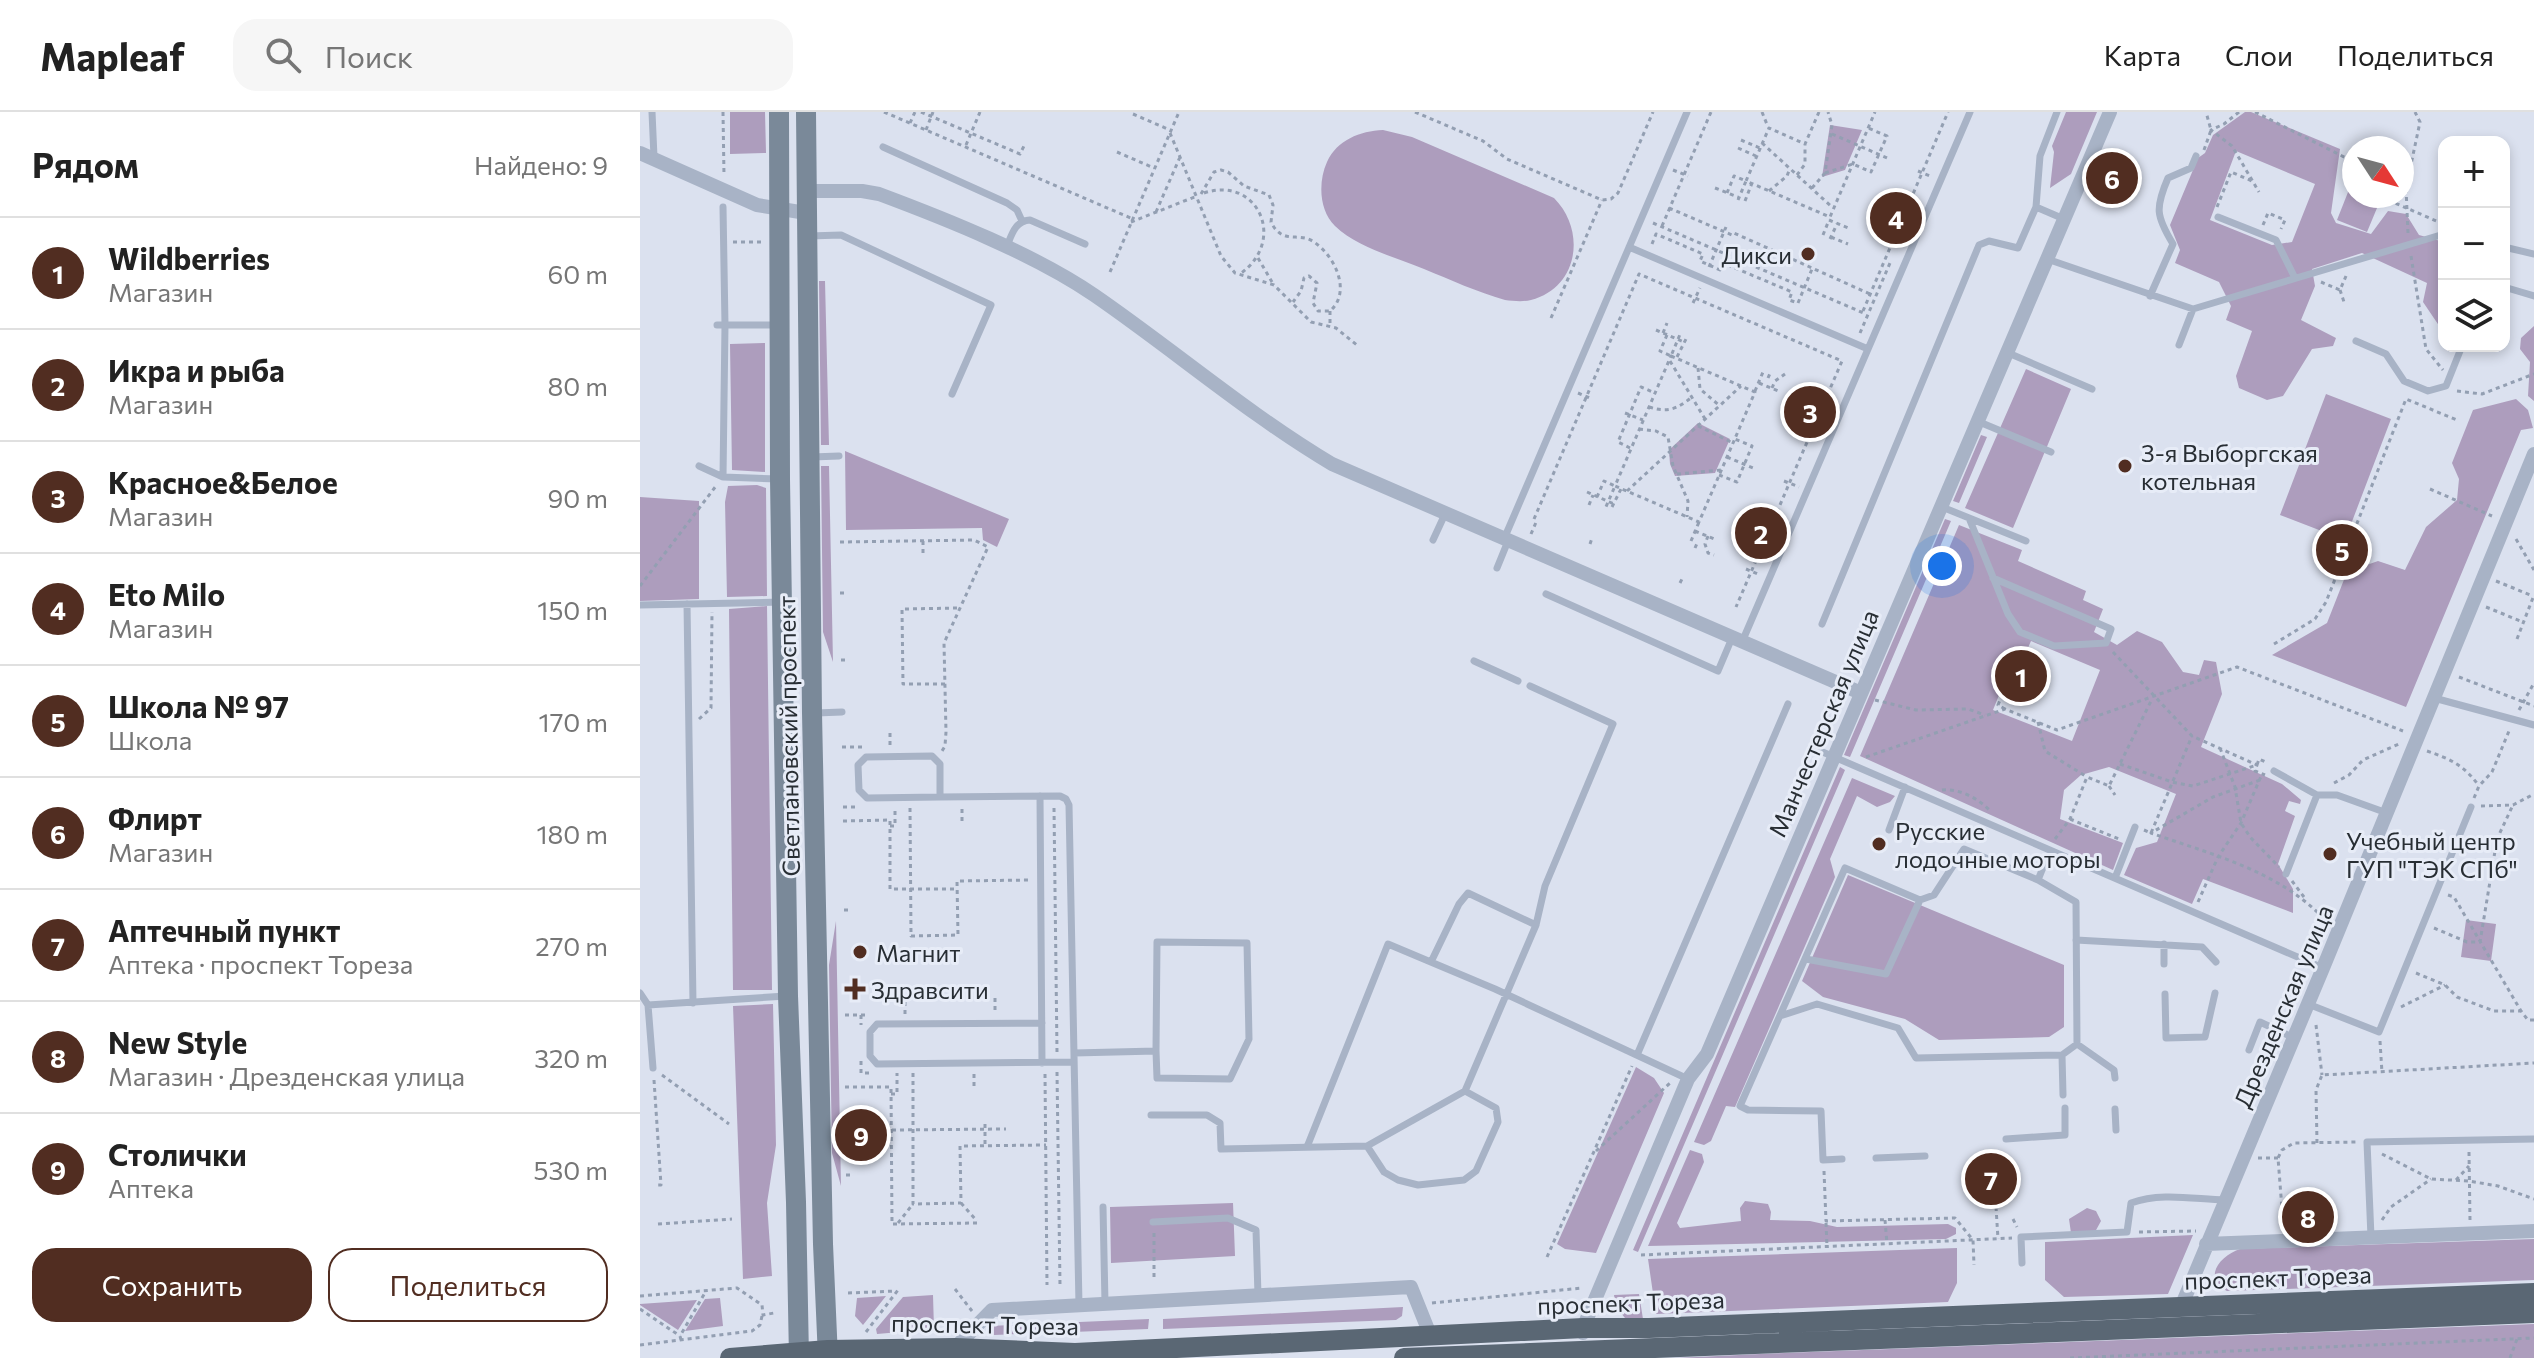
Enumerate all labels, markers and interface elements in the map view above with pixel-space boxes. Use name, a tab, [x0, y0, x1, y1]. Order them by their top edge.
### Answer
search box	[233, 19, 793, 91]
text: Mapleaf	[40, 32, 185, 79]
icon: search	[261, 33, 305, 77]
text: Поиск	[325, 37, 413, 74]
text: Карта	[2104, 38, 2181, 72]
text: Слои	[2225, 38, 2293, 72]
text: Поделиться	[2337, 38, 2494, 72]
north arrow	[2342, 136, 2414, 208]
map controls	[2438, 136, 2510, 352]
button: +	[2438, 136, 2510, 208]
text: Рядом	[32, 143, 139, 185]
pin: 6	[2086, 148, 2138, 208]
text: Найдено: 9	[474, 149, 608, 180]
pin: 4	[1870, 188, 1922, 248]
button: −	[2438, 208, 2510, 280]
text: Wildberries	[108, 239, 270, 276]
place label: Дикси	[1722, 240, 1792, 269]
marker: Дикси	[1799, 245, 1817, 263]
text: 1	[52, 258, 64, 289]
text: 60 m	[548, 258, 608, 289]
text: Магазин	[108, 276, 213, 307]
button: layers	[2438, 280, 2510, 352]
text: Икра и рыба	[108, 351, 285, 388]
text: 2	[51, 370, 65, 401]
text: 80 m	[548, 370, 608, 401]
pin: 3	[1784, 382, 1836, 442]
text: Магазин	[108, 388, 213, 419]
place label: 3-я Выборгская котельная	[2141, 438, 2318, 495]
marker: 3-я Выборгская котельная	[2116, 457, 2134, 475]
text: Красное&Белое	[108, 463, 338, 500]
text: 3	[50, 482, 66, 513]
text: 90 m	[548, 482, 608, 513]
text: Магазин	[108, 500, 213, 531]
pin: 2	[1735, 503, 1787, 563]
pin: 5	[2316, 520, 2368, 580]
your location	[1922, 546, 1962, 586]
text: Eto Milo	[108, 575, 225, 612]
text: 4	[50, 594, 66, 625]
text: 150 m	[537, 594, 608, 625]
street label: Светлановский проспект	[771, 595, 805, 877]
street label: Манчестерская улица	[1762, 605, 1884, 841]
text: Магазин	[108, 612, 213, 643]
pin: 1	[1995, 646, 2047, 706]
text: Школа № 97	[108, 687, 289, 724]
text: 5	[50, 706, 66, 737]
text: 170 m	[539, 706, 608, 737]
text: Школа	[108, 724, 192, 755]
text: Флирт	[108, 799, 202, 836]
place label: Русские лодочные моторы	[1895, 816, 2101, 873]
text: 6	[50, 818, 66, 849]
text: 180 m	[536, 818, 608, 849]
place label: Учебный центр ГУП "ТЭК СПб"	[2346, 826, 2518, 883]
marker: Русские лодочные моторы	[1870, 835, 1888, 853]
text: Магазин	[108, 836, 213, 867]
marker: Учебный центр ГУП "ТЭК СПб"	[2321, 845, 2339, 863]
street label: Дрезденская улица	[2227, 900, 2339, 1112]
text: Аптечный пункт	[108, 911, 341, 948]
text: 7	[51, 930, 65, 961]
text: 270 m	[535, 930, 608, 961]
place label: Магнит	[876, 938, 960, 967]
marker: Магнит	[851, 943, 869, 961]
text: Аптека · проспект Тореза	[108, 948, 413, 979]
place label: Здравсити	[871, 975, 989, 1004]
marker: Здравсити	[846, 980, 864, 998]
text: New Style	[108, 1023, 247, 1060]
text: 8	[50, 1042, 66, 1073]
text: 320 m	[534, 1042, 608, 1073]
text: Магазин · Дрезденская улица	[108, 1060, 465, 1091]
pin: 9	[835, 1105, 887, 1165]
text: Столички	[108, 1135, 247, 1172]
pin: 7	[1965, 1149, 2017, 1209]
text: 9	[50, 1154, 66, 1185]
text: 530 m	[534, 1154, 608, 1185]
text: Аптека	[108, 1172, 194, 1203]
pin: 8	[2282, 1187, 2334, 1247]
button: Сохранить	[32, 1248, 312, 1322]
button: Поделиться	[328, 1248, 608, 1322]
street label: проспект Тореза	[2184, 1259, 2372, 1295]
street label: проспект Тореза	[1537, 1284, 1725, 1320]
street label: проспект Тореза	[891, 1308, 1079, 1340]

